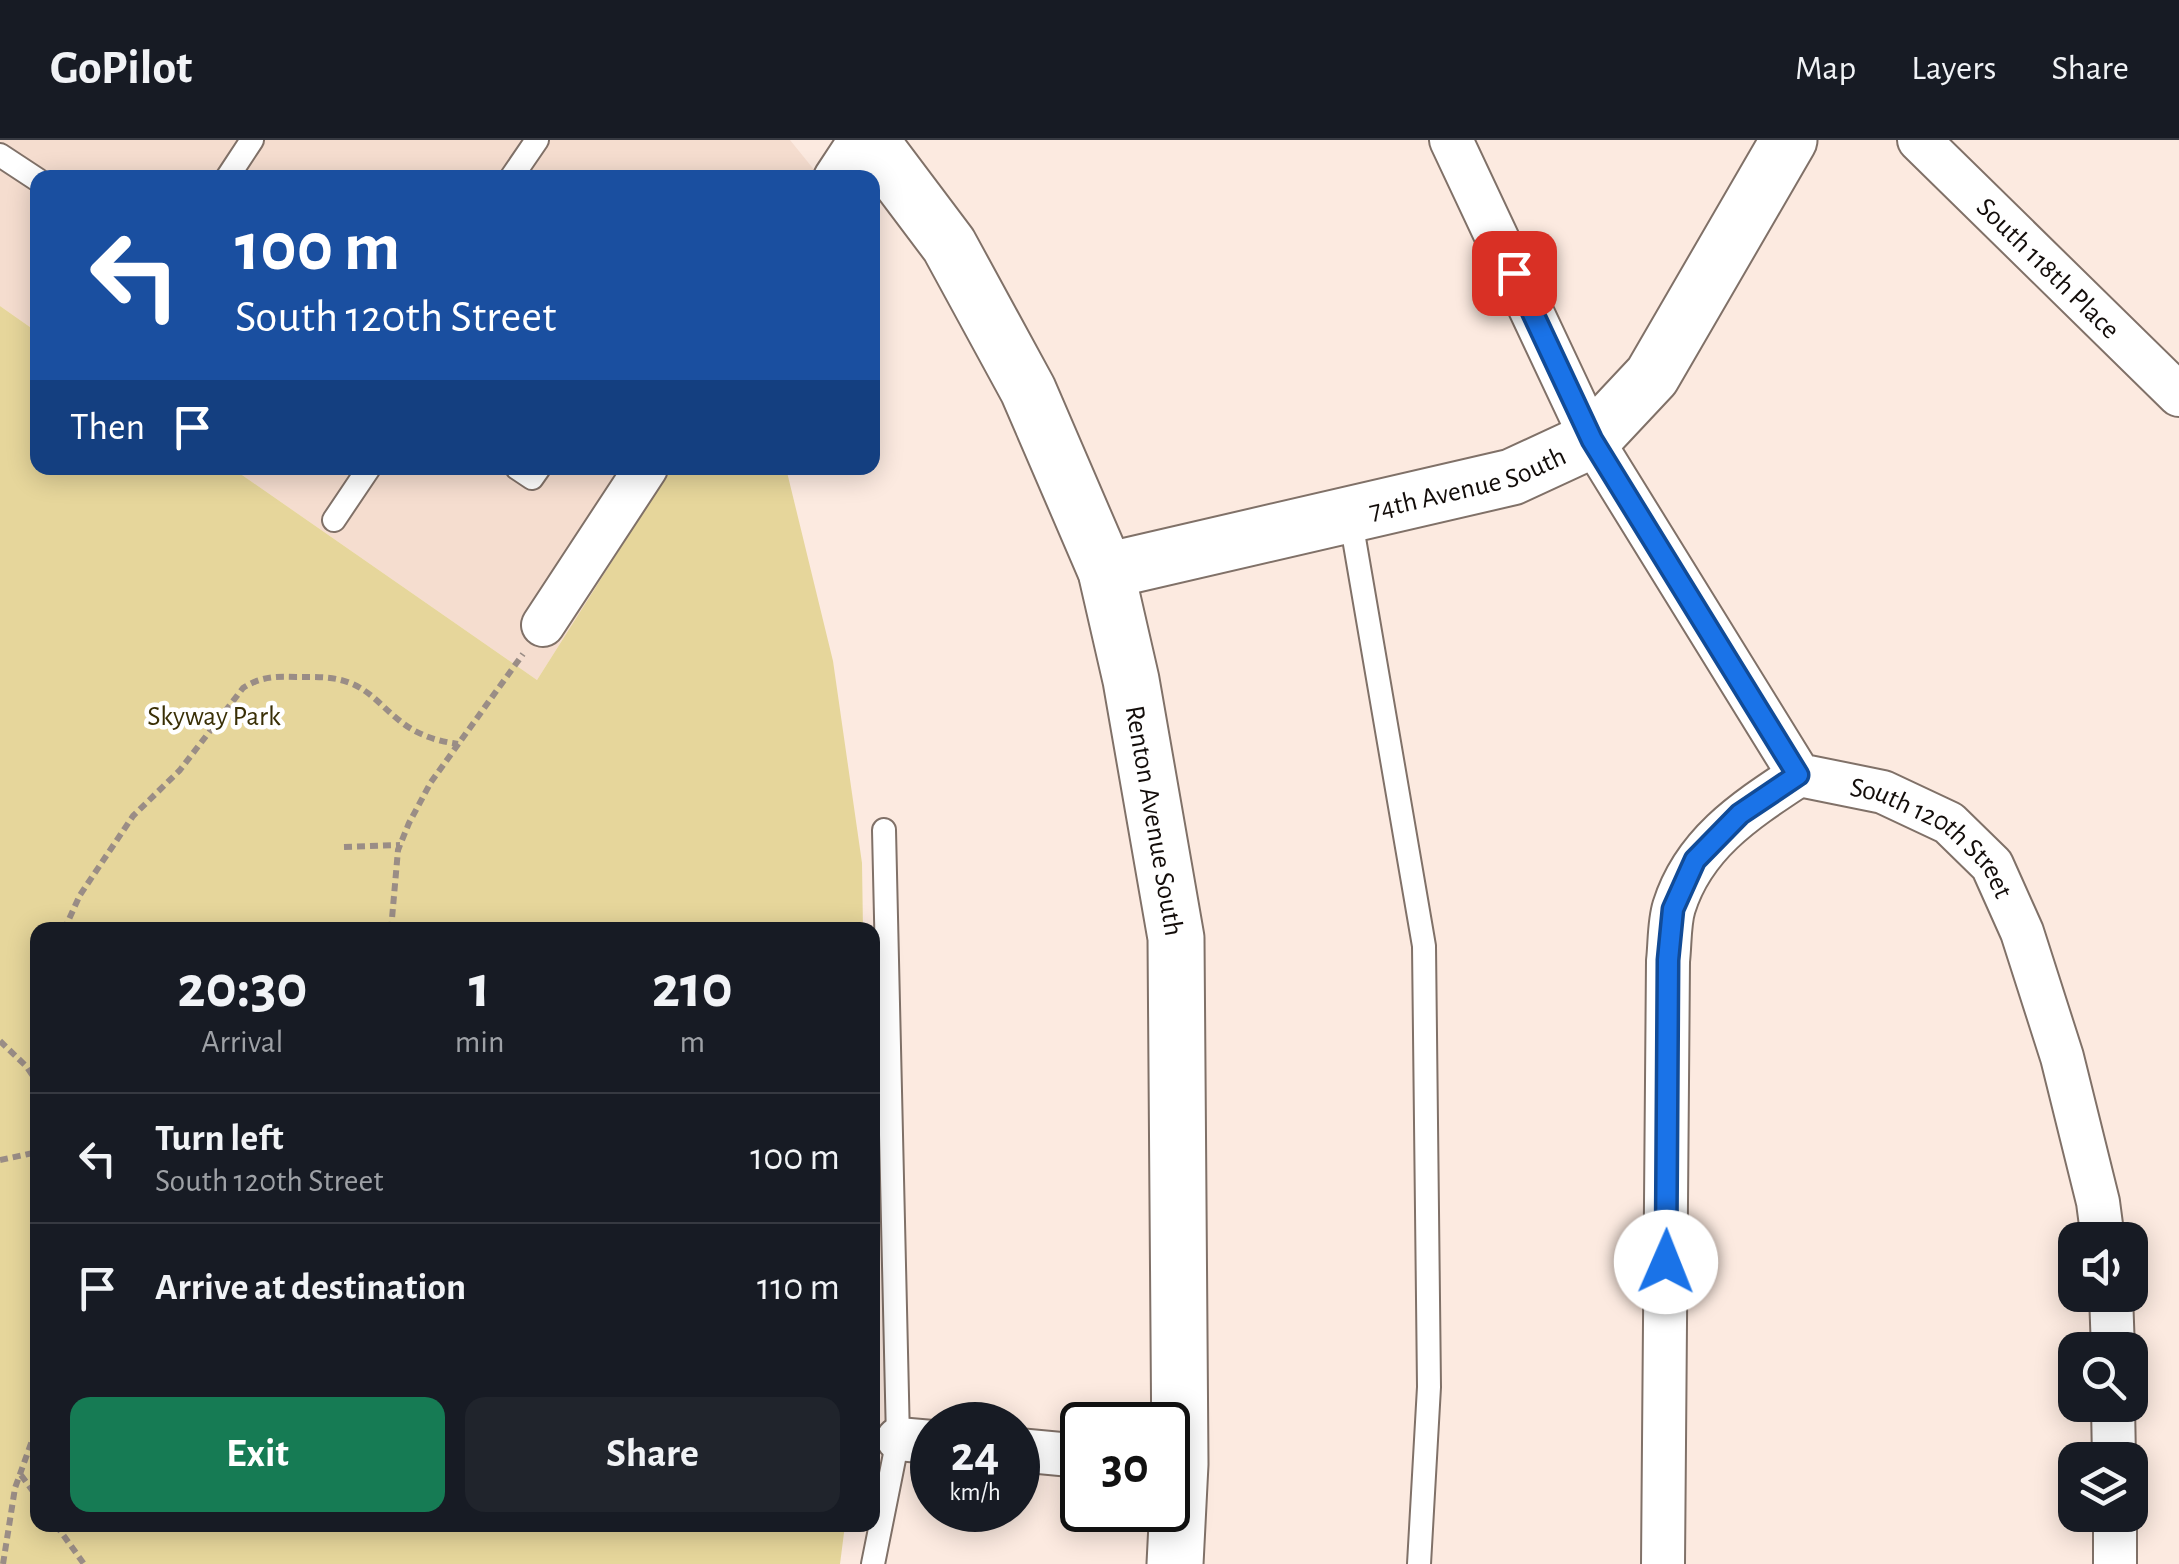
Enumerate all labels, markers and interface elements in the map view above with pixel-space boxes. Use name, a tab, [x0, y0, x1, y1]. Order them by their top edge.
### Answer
text: GoPilot	[50, 45, 192, 93]
text: Map	[1795, 51, 1856, 86]
text: Layers	[1911, 51, 1996, 86]
text: Share	[2051, 51, 2129, 86]
street label: South 118th Place	[1971, 193, 2124, 345]
icon: left	[70, 210, 200, 340]
text: 100 m	[235, 213, 400, 283]
pin	[1472, 231, 1557, 316]
icon: arrive	[1487, 246, 1542, 301]
text: South 120th Street	[235, 295, 556, 340]
icon: arrive	[165, 400, 220, 455]
text: Then	[70, 409, 145, 447]
street label: 74th Avenue South	[1366, 442, 1571, 526]
park label: Skyway Park	[147, 703, 281, 731]
street label: Renton Avenue South	[1120, 703, 1187, 938]
street label: South 120th Street	[1847, 774, 2017, 903]
text: 20:30	[177, 958, 308, 1018]
text: 1	[469, 958, 490, 1018]
text: 210	[652, 958, 733, 1018]
text: Arrival	[201, 1026, 283, 1058]
text: min	[455, 1026, 505, 1058]
text: m	[679, 1026, 705, 1058]
text: Turn left	[155, 1120, 283, 1158]
icon: left	[70, 1131, 125, 1186]
text: 100 m	[750, 1139, 840, 1177]
text: South 120th Street	[155, 1165, 384, 1197]
position arrow	[1614, 1210, 1718, 1314]
map controls	[2058, 1222, 2148, 1532]
button: sound	[2058, 1222, 2148, 1312]
icon: arrive	[70, 1261, 125, 1316]
text: Arrive at destination	[155, 1269, 466, 1307]
text: 110 m	[757, 1269, 840, 1307]
button: search	[2058, 1332, 2148, 1422]
button: Exit	[70, 1397, 445, 1512]
button: Share	[465, 1397, 840, 1512]
speed limit sign: 30	[1060, 1402, 1190, 1532]
text: 24	[951, 1430, 999, 1480]
button: layers	[2058, 1442, 2148, 1532]
text: km/h	[949, 1480, 1001, 1505]

